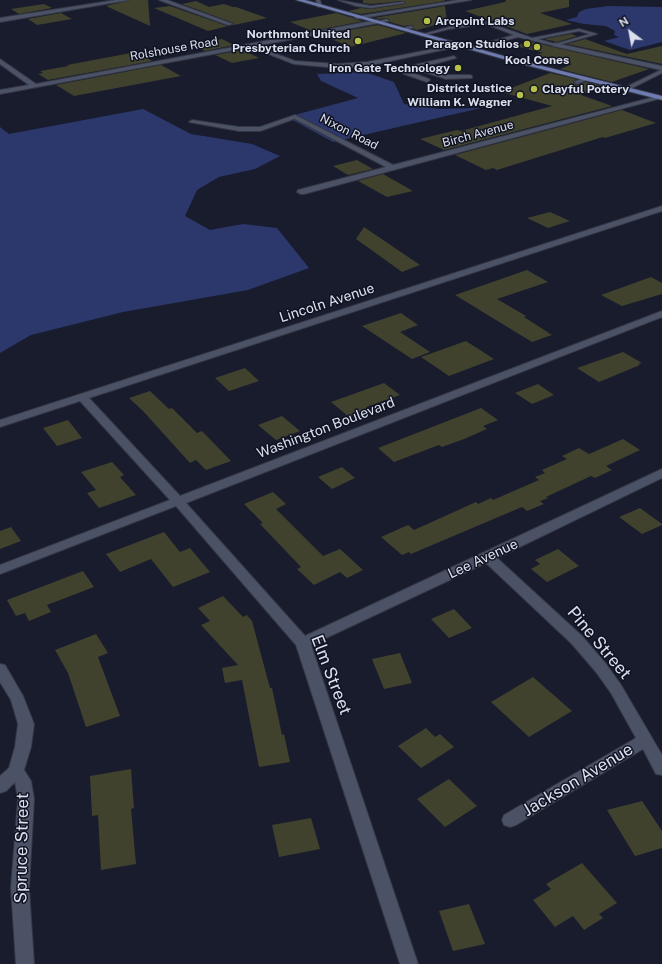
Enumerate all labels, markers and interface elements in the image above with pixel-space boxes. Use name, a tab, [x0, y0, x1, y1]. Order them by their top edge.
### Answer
north arrow	[610, 12, 650, 52]
place label: Arcpoint Labs	[435, 14, 514, 28]
text: N	[617, 14, 630, 29]
marker: Arcpoint Labs	[422, 16, 432, 26]
place label: Northmont United Presbyterian Church	[232, 27, 350, 55]
street label: Rolshouse Road	[129, 34, 219, 64]
marker: Northmont United Presbyterian Church	[353, 36, 363, 46]
place label: Paragon Studios	[425, 37, 519, 51]
marker: Paragon Studios	[522, 39, 532, 49]
marker: Kool Cones	[532, 42, 542, 52]
place label: Kool Cones	[505, 53, 569, 67]
place label: Iron Gate Technology	[329, 61, 450, 75]
marker: Iron Gate Technology	[453, 63, 463, 73]
place label: District Justice William K. Wagner	[407, 81, 512, 109]
place label: Clayful Pottery	[542, 82, 629, 96]
marker: Clayful Pottery	[529, 84, 539, 94]
marker: District Justice William K. Wagner	[515, 90, 525, 100]
street label: Nixon Road	[317, 111, 381, 153]
street label: Birch Avenue	[441, 118, 515, 150]
street label: Lincoln Avenue	[277, 280, 377, 326]
street label: Washington Boulevard	[255, 394, 397, 462]
street label: Lee Avenue	[445, 536, 521, 582]
street label: Pine Street	[563, 603, 635, 683]
street label: Elm Street	[306, 632, 356, 718]
street label: Jackson Avenue	[519, 739, 637, 821]
street label: Spruce Street	[11, 793, 33, 903]

